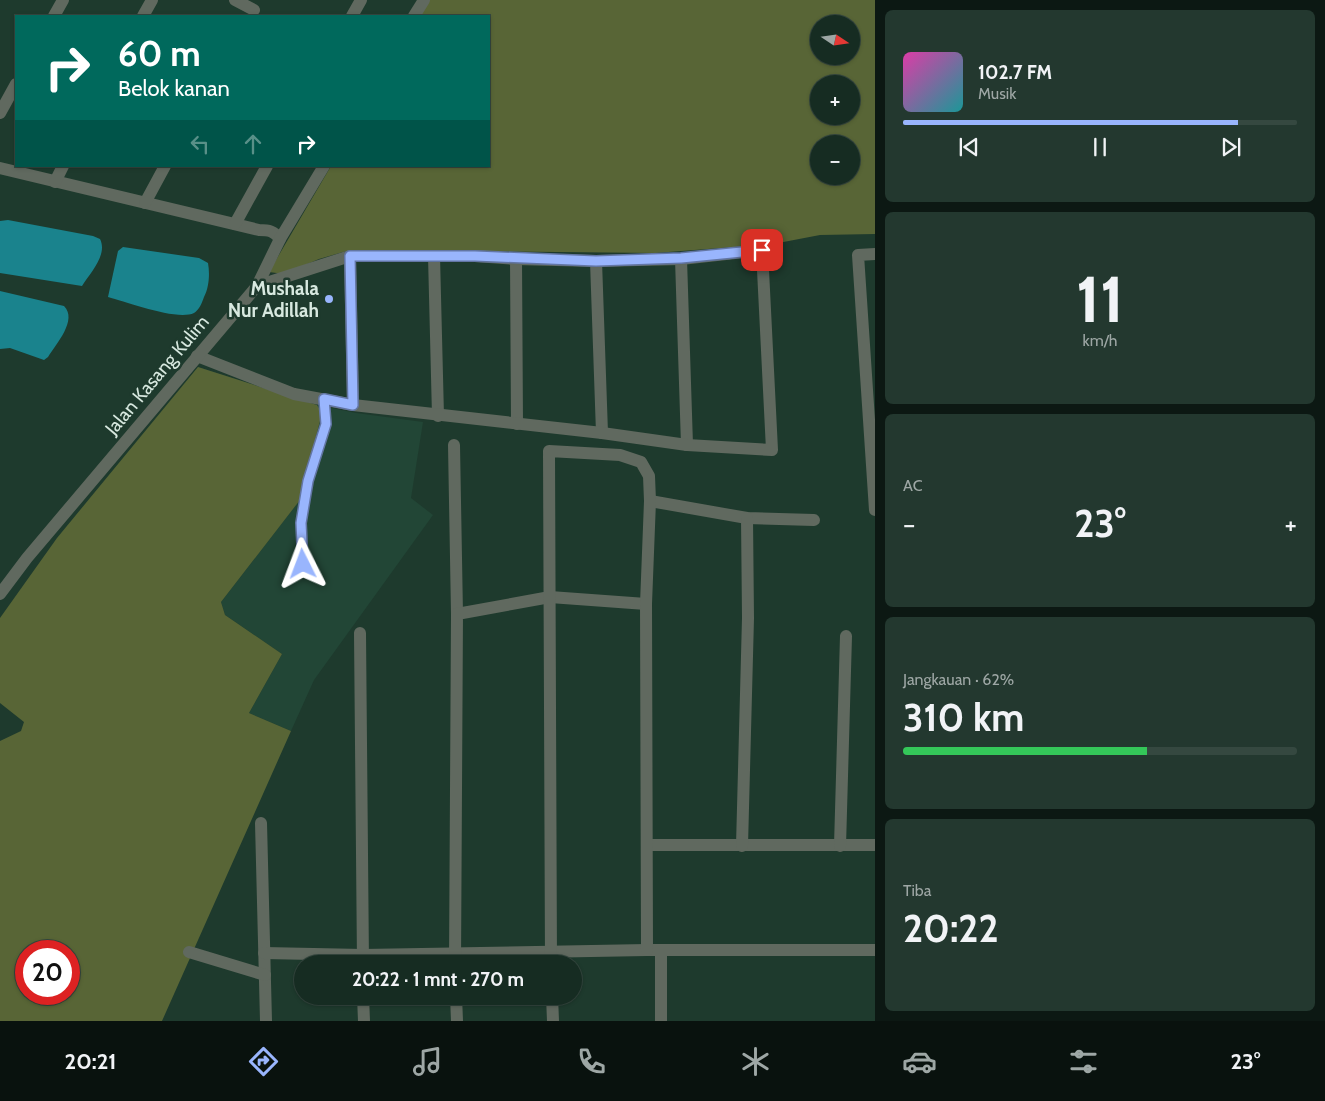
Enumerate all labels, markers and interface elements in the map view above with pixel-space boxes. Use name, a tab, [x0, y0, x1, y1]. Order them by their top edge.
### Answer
north arrow	[810, 15, 860, 65]
map controls	[810, 15, 860, 185]
text: 60 m	[118, 32, 201, 75]
icon: right	[35, 35, 100, 100]
text: 102.7 FM	[978, 61, 1052, 84]
text: Belok kanan	[118, 75, 230, 102]
button: +	[810, 75, 860, 125]
text: Musik	[978, 84, 1016, 103]
icon: left	[186, 130, 214, 158]
icon: ahead	[239, 130, 267, 158]
icon: right	[292, 130, 320, 158]
icon: previous	[955, 133, 983, 161]
icon: pause	[1086, 133, 1114, 161]
icon: next	[1217, 133, 1245, 161]
button: −	[810, 135, 860, 185]
pin	[741, 229, 783, 271]
icon: arrive	[748, 236, 776, 264]
text: 11	[1076, 259, 1124, 338]
place label: Mushala Nur Adillah	[228, 277, 320, 322]
marker: Mushala Nur Adillah	[323, 293, 335, 305]
street label: Jalan Kasang Kulim	[100, 311, 214, 440]
text: km/h	[1082, 331, 1118, 350]
text: AC	[903, 476, 923, 495]
text: 23°	[1074, 500, 1126, 547]
text: −	[903, 507, 915, 541]
text: +	[1285, 507, 1297, 541]
position arrow	[276, 537, 328, 589]
text: Jangkauan · 62%	[903, 670, 1014, 689]
text: 310 km	[903, 694, 1024, 741]
text: Tiba	[903, 881, 931, 900]
text: 20:22	[903, 905, 999, 952]
speed limit sign: 20	[15, 940, 80, 1005]
text: 20:22 · 1 mnt · 270 m	[352, 968, 524, 991]
icon: directions	[246, 1044, 281, 1079]
icon: music	[410, 1044, 445, 1079]
icon: phone	[574, 1044, 609, 1079]
icon: climate	[738, 1044, 773, 1079]
icon: car	[902, 1044, 937, 1079]
icon: filters	[1066, 1044, 1101, 1079]
text: 20:21	[65, 1048, 116, 1075]
text: 23°	[1230, 1048, 1260, 1075]

